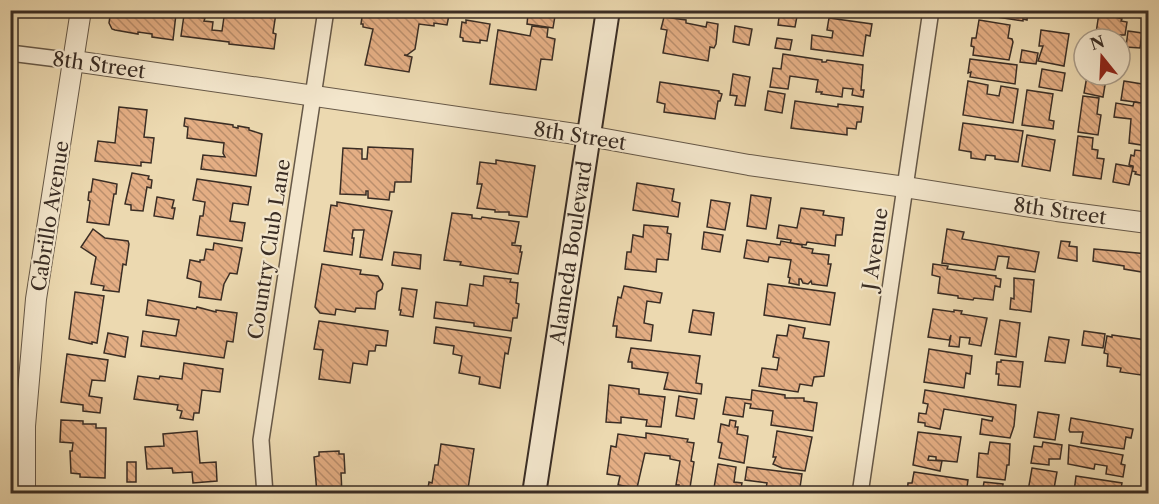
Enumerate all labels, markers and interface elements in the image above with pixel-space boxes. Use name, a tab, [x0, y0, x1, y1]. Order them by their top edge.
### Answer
north arrow	[1072, 27, 1132, 87]
text: N	[1088, 31, 1107, 54]
street label: 8th Street	[51, 47, 147, 83]
street label: 8th Street	[532, 117, 628, 155]
street label: Cabrillo Avenue	[26, 139, 74, 293]
street label: Country Club Lane	[243, 157, 295, 341]
street label: Alameda Boulevard	[545, 159, 597, 347]
street label: 8th Street	[1012, 193, 1108, 229]
street label: J Avenue	[857, 206, 893, 295]

